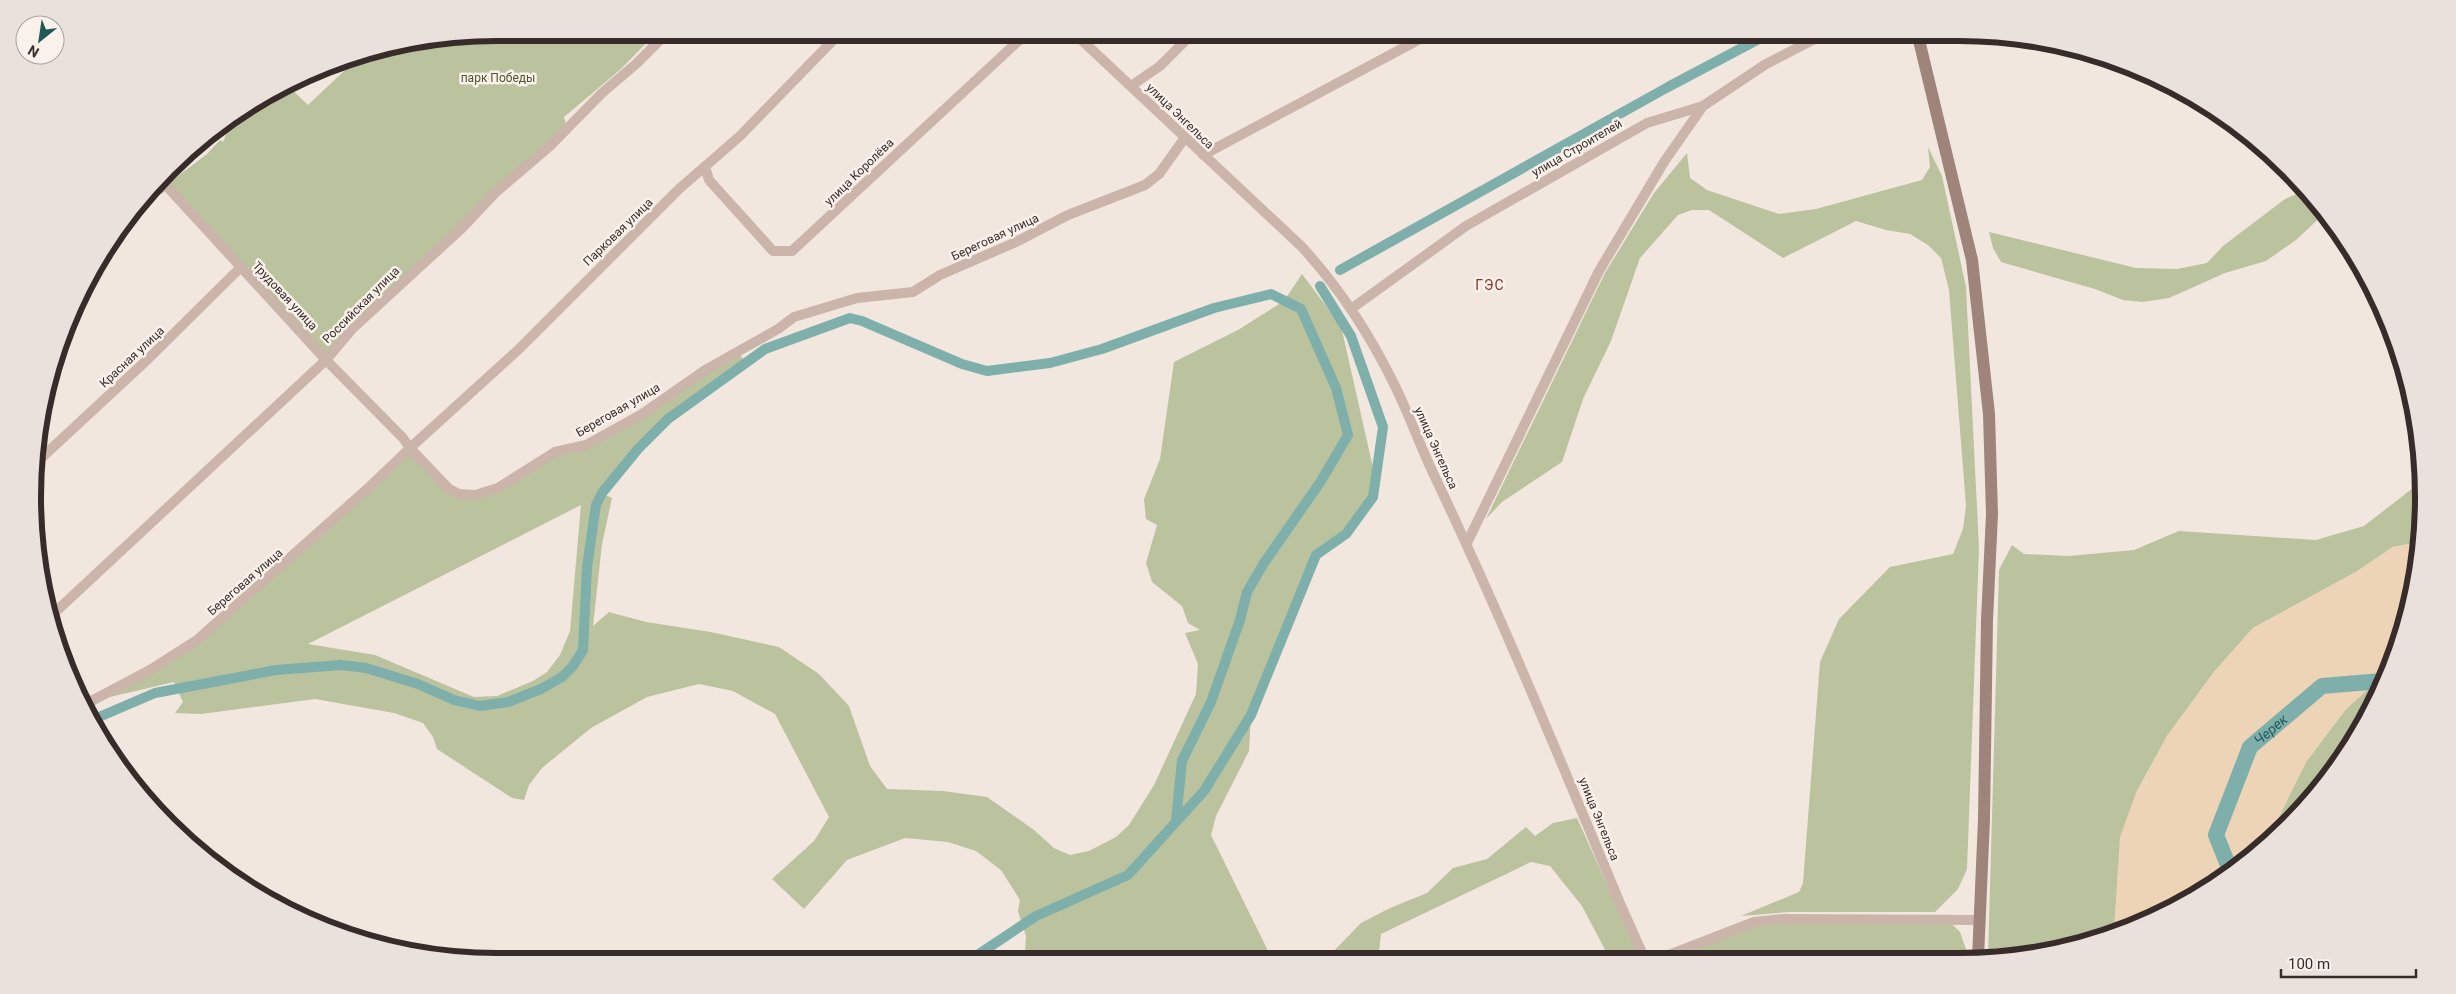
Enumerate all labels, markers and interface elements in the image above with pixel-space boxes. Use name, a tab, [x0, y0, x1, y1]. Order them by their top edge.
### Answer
north arrow	[15, 15, 65, 65]
text: N	[25, 42, 42, 61]
park label: парк Победы	[461, 71, 535, 85]
street label: улица Энгельса	[1143, 80, 1217, 152]
street label: улица Строителей	[1529, 116, 1625, 180]
street label: улица Королёва	[822, 136, 896, 208]
street label: Парковая улица	[580, 195, 656, 269]
street label: Береговая улица	[949, 211, 1041, 263]
street label: Трудовая улица	[250, 259, 320, 333]
street label: Российская улица	[320, 264, 402, 346]
district label: ГЭС	[1475, 277, 1505, 293]
street label: Красная улица	[97, 324, 167, 390]
street label: Береговая улица	[573, 380, 663, 440]
street label: улица Энгельса	[1412, 405, 1460, 491]
street label: Береговая улица	[205, 546, 285, 618]
water label: Черек	[2251, 711, 2291, 748]
street label: улица Энгельса	[1576, 775, 1622, 863]
scale bar	[2281, 946, 2416, 978]
text: 100 m	[2288, 955, 2330, 973]

